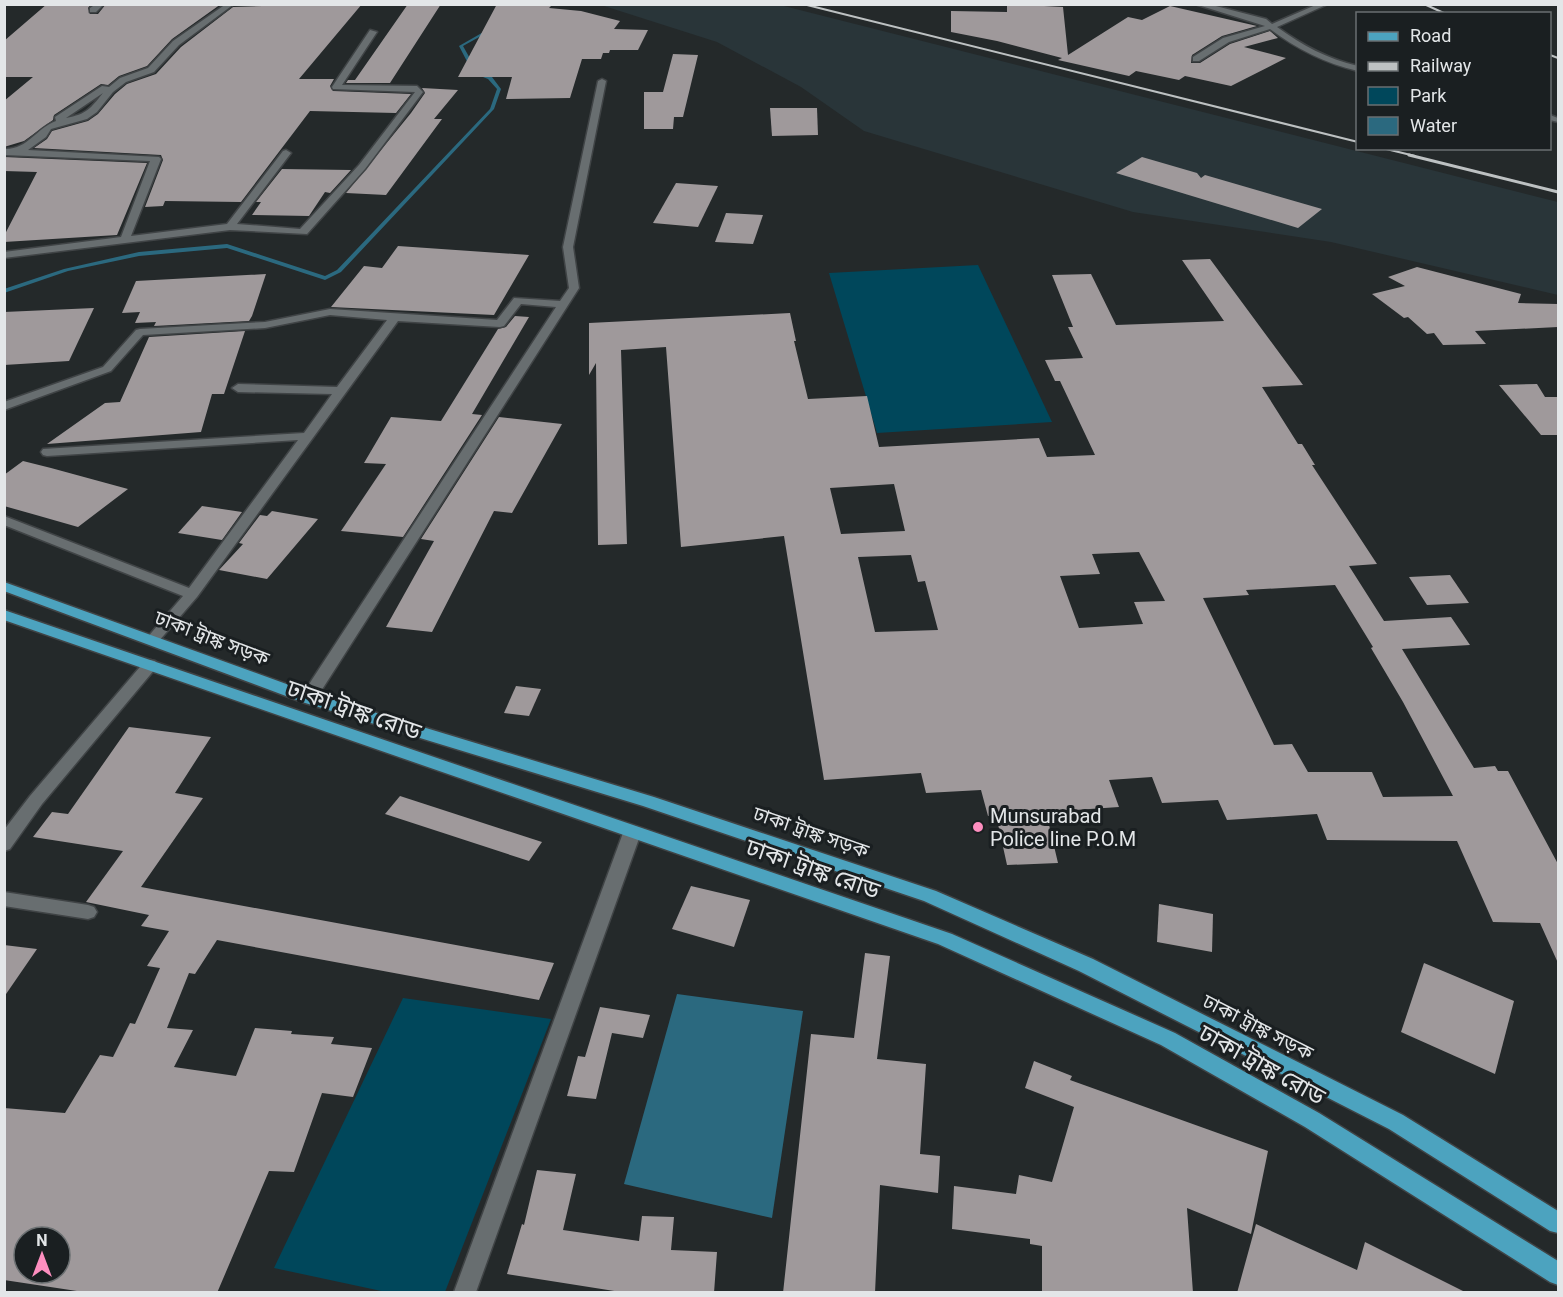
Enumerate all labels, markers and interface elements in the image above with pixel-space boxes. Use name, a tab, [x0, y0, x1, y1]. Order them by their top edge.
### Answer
legend	[1356, 12, 1551, 150]
text: Road	[1410, 25, 1451, 46]
text: Railway	[1410, 55, 1472, 76]
text: Park	[1410, 85, 1447, 106]
text: Water	[1410, 115, 1457, 136]
street label: ঢাকা ট্রাঙ্ক সড়ক	[150, 605, 273, 671]
street label: ঢাকা ট্রাঙ্ক রোড	[282, 674, 426, 746]
street label: ঢাকা ট্রাঙ্ক সড়ক	[749, 801, 873, 863]
place label: Munsurabad Police line P.O.M	[990, 804, 1136, 851]
marker: Munsurabad Police line P.O.M	[971, 820, 985, 834]
street label: ঢাকা ট্রাঙ্ক রোড	[741, 833, 885, 905]
street label: ঢাকা ট্রাঙ্ক সড়ক	[1198, 988, 1318, 1065]
street label: ঢাকা ট্রাঙ্ক রোড	[1193, 1018, 1331, 1112]
north arrow	[12, 1225, 72, 1285]
text: N	[36, 1231, 48, 1250]

